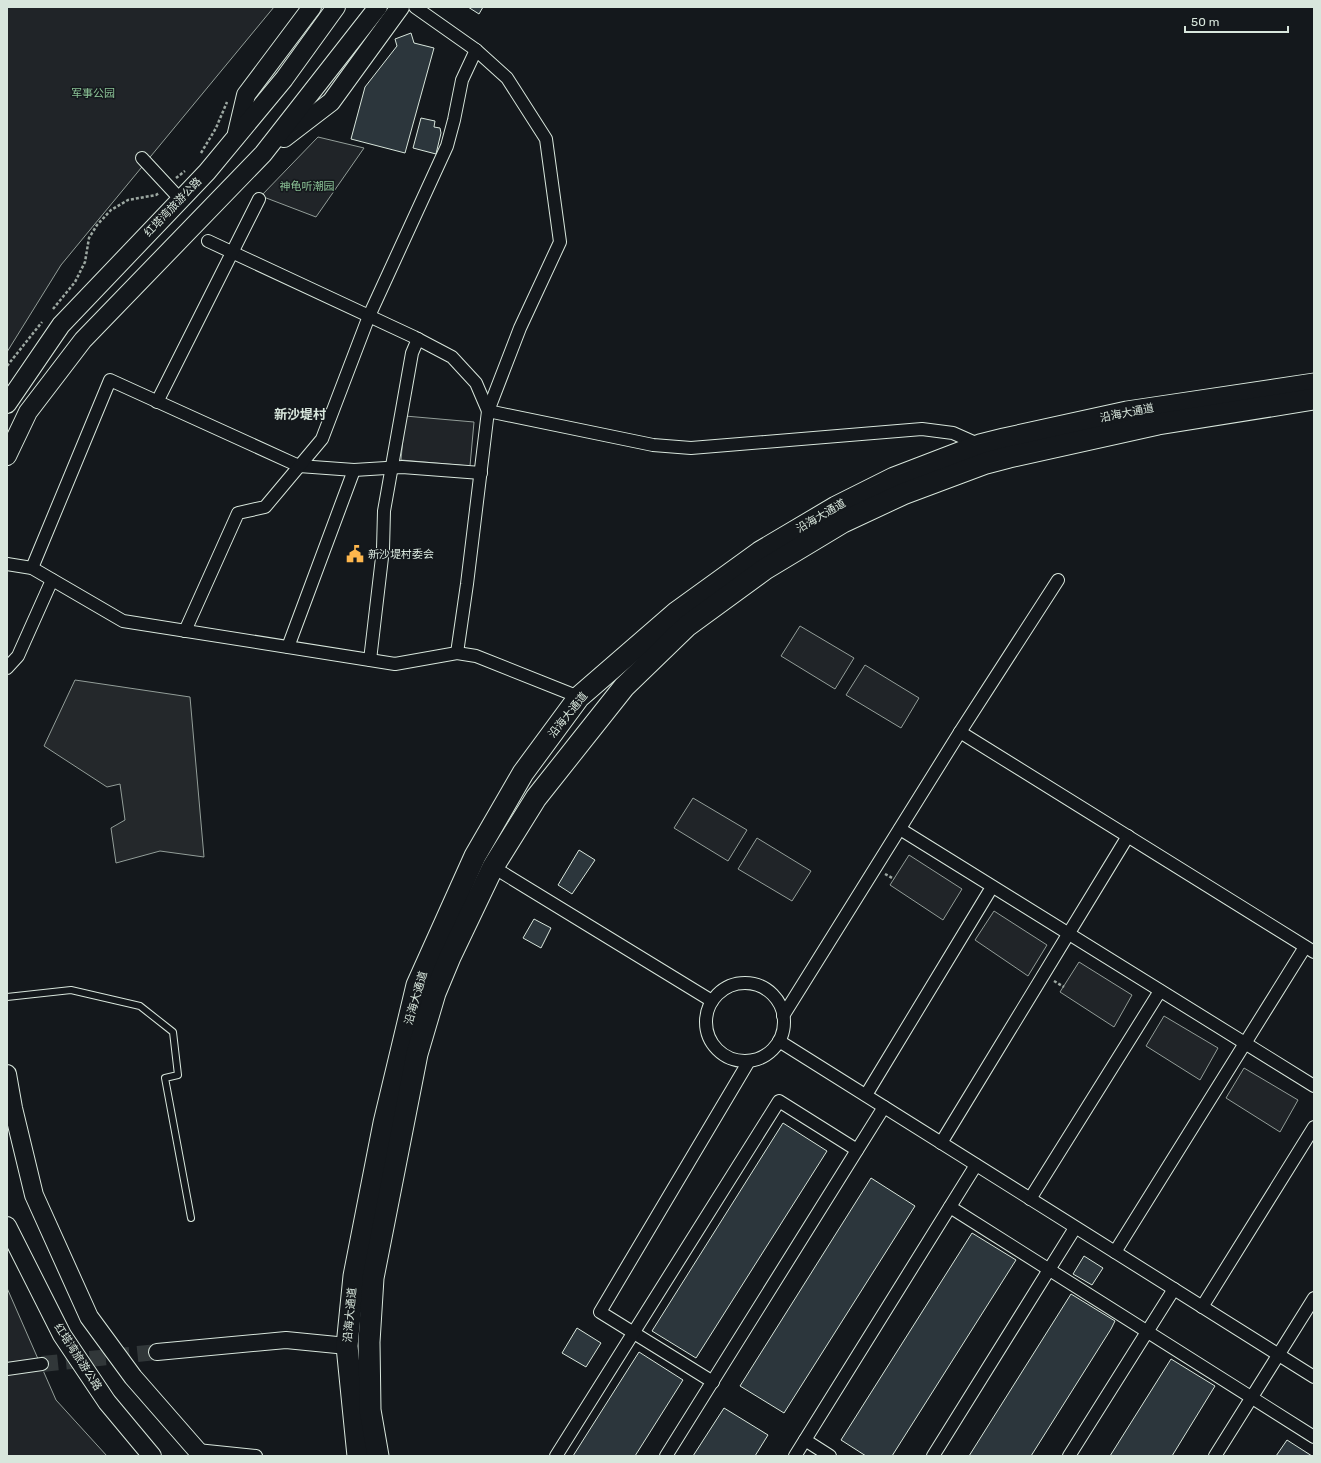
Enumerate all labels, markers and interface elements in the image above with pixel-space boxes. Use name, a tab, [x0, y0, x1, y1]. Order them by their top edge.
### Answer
scale bar	[1185, 8, 1288, 34]
text: 50 m	[1191, 15, 1219, 29]
park label: 军事公园	[71, 87, 115, 100]
street label: 红塔湾旅游公路	[142, 175, 204, 239]
park label: 神龟听潮园	[280, 180, 335, 193]
street label: 沿海大通道	[1099, 401, 1155, 425]
district label: 新沙堤村	[274, 407, 326, 422]
street label: 沿海大通道	[794, 497, 848, 535]
public building icon: 新沙堤村委会	[345, 544, 365, 564]
place label: 新沙堤村委会	[368, 548, 434, 561]
street label: 沿海大通道	[546, 690, 590, 740]
street label: 沿海大通道	[402, 970, 430, 1026]
street label: 沿海大通道	[341, 1287, 359, 1343]
street label: 红塔湾旅游公路	[52, 1321, 104, 1393]

